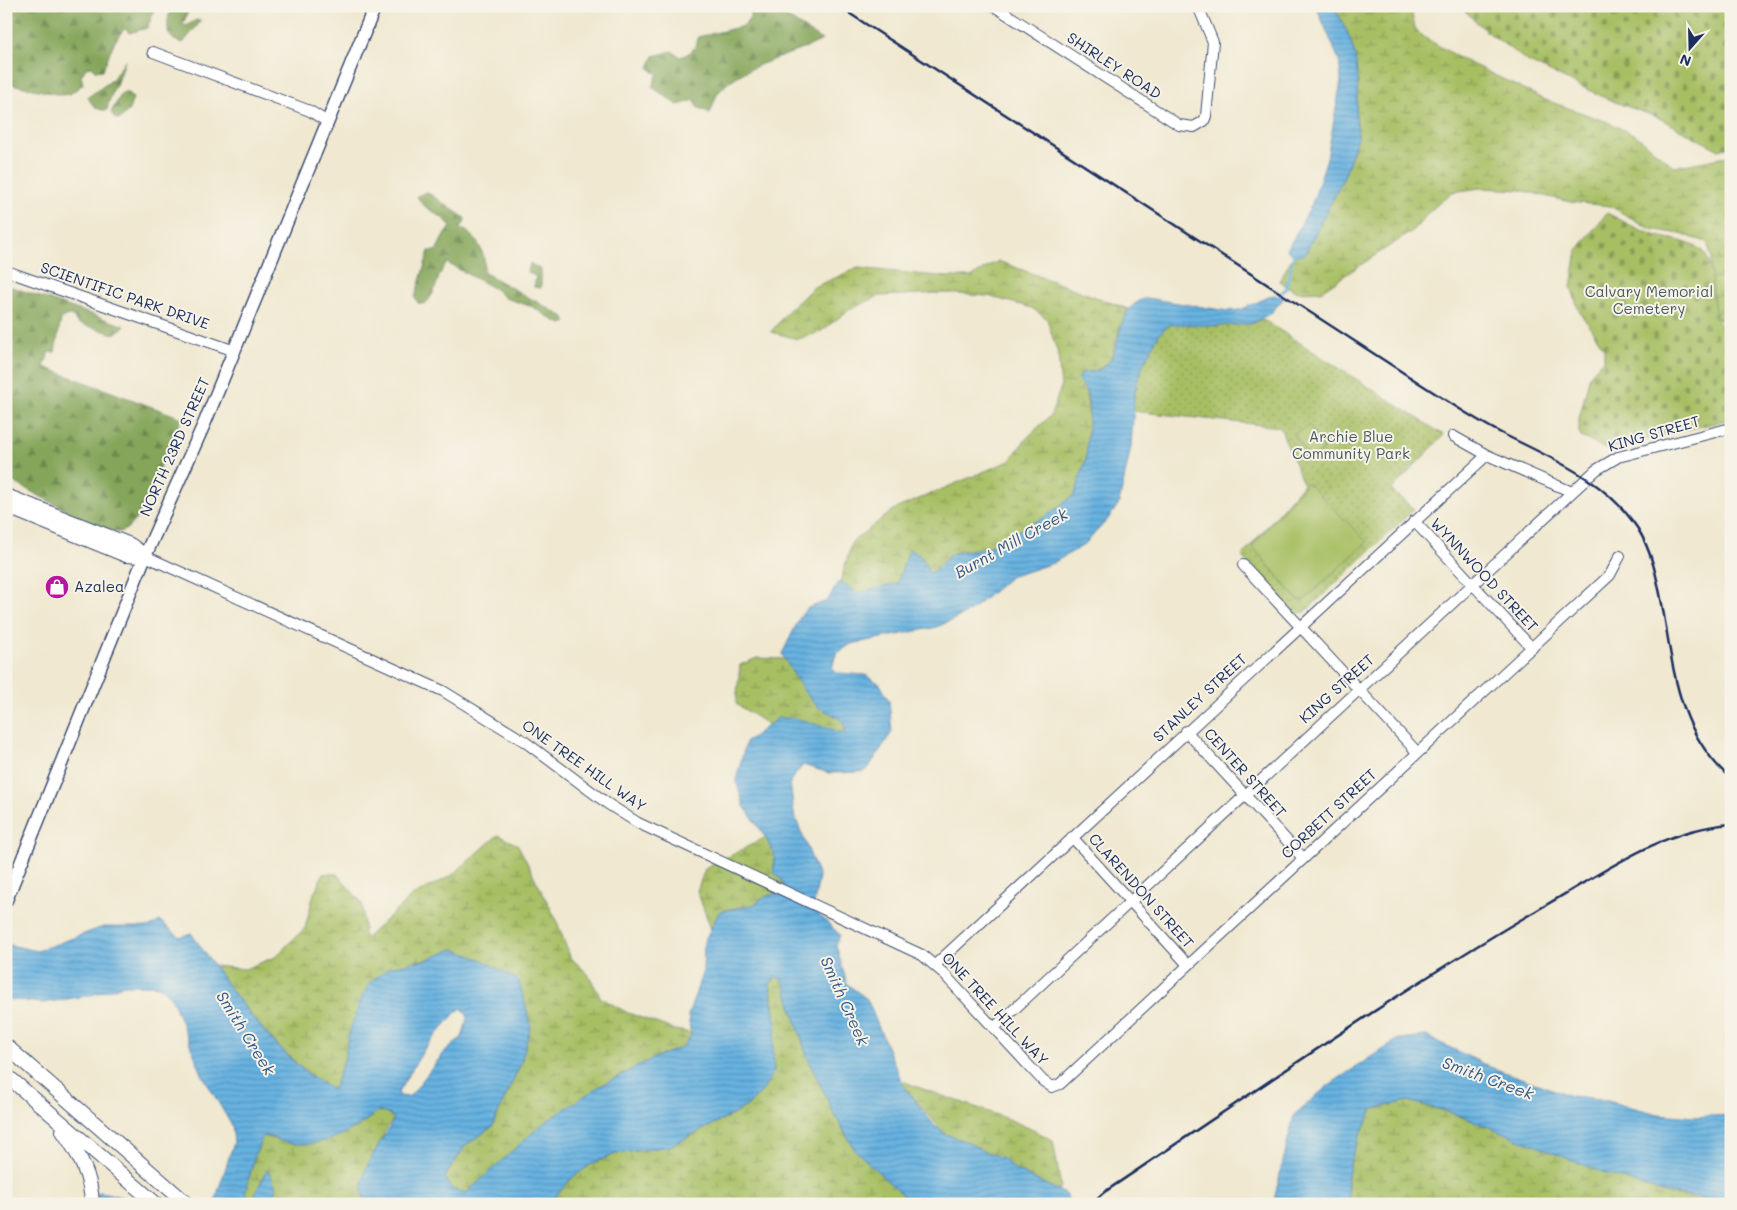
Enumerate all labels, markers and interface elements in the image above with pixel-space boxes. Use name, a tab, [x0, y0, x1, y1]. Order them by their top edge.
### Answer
north arrow	[1664, 22, 1714, 72]
street label: SHIRLEY ROAD	[1064, 27, 1166, 103]
text: N	[1677, 50, 1694, 71]
street label: SCIENTIFIC PARK DRIVE	[38, 257, 213, 334]
park label: Calvary Memorial Cemetery	[1585, 281, 1713, 318]
street label: NORTH 23RD STREET	[134, 374, 214, 519]
street label: KING STREET	[1605, 410, 1702, 456]
park label: Archie Blue Community Park	[1292, 426, 1410, 463]
water label: Burnt Mill Creek	[950, 503, 1072, 582]
street label: WYNNWOOD STREET	[1427, 513, 1543, 636]
shop icon: Azalea	[44, 574, 70, 600]
place label: Azalea	[74, 576, 124, 596]
street label: STANLEY STREET	[1148, 649, 1251, 746]
street label: KING STREET	[1294, 649, 1378, 727]
street label: ONE TREE HILL WAY	[518, 715, 651, 816]
street label: CENTER STREET	[1200, 723, 1291, 821]
street label: CORBETT STREET	[1276, 764, 1380, 863]
street label: CLARENDON STREET	[1085, 829, 1199, 952]
street label: ONE TREE HILL WAY	[938, 948, 1053, 1069]
water label: Smith Creek	[816, 953, 875, 1049]
water label: Smith Creek	[212, 987, 281, 1079]
water label: Smith Creek	[1440, 1051, 1537, 1104]

